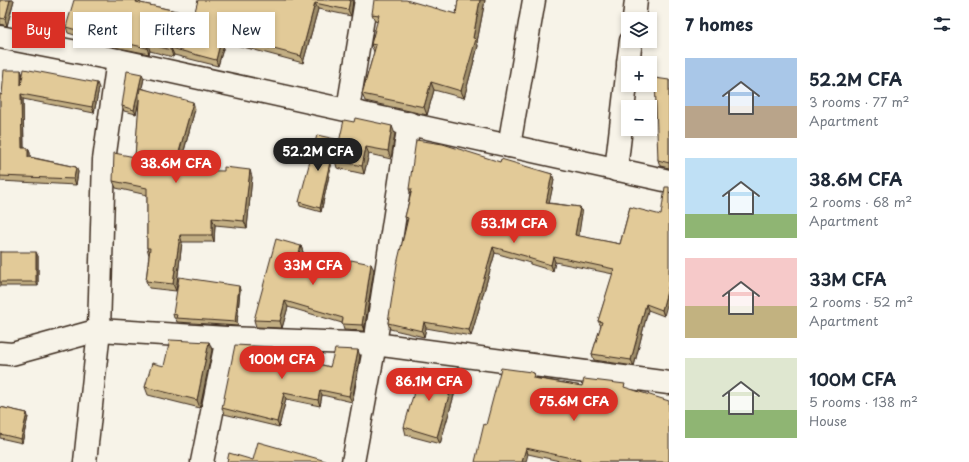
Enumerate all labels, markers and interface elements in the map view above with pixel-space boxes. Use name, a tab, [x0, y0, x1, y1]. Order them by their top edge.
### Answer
text: 7 homes	[685, 11, 753, 37]
chip: Buy	[12, 12, 65, 48]
chip: Rent	[73, 12, 132, 48]
chip: Filters	[140, 12, 209, 48]
chip: New	[217, 12, 275, 48]
map controls	[621, 12, 657, 136]
button: layers	[621, 12, 657, 48]
icon: filters	[931, 13, 953, 35]
button: +	[621, 56, 657, 92]
text: 52.2M CFA	[809, 66, 902, 92]
icon: home	[717, 74, 765, 122]
text: 3 rooms · 77 m²	[809, 92, 910, 111]
button: −	[621, 100, 657, 136]
text: Apartment	[809, 111, 878, 130]
pin: 52.2M CFA	[272, 138, 364, 172]
text: 52.2M CFA	[282, 141, 354, 160]
pin: 38.6M CFA	[130, 150, 222, 184]
text: 38.6M CFA	[140, 153, 212, 172]
text: 38.6M CFA	[809, 166, 903, 192]
icon: home	[717, 174, 765, 222]
text: 2 rooms · 68 m²	[809, 192, 912, 211]
pin: 53.1M CFA	[468, 210, 560, 244]
text: Apartment	[809, 211, 878, 230]
text: 53.1M CFA	[480, 213, 548, 232]
pin: 33M CFA	[276, 252, 350, 286]
text: 33M CFA	[283, 255, 343, 274]
text: 33M CFA	[809, 266, 887, 292]
icon: home	[717, 274, 765, 322]
text: 2 rooms · 52 m²	[809, 292, 913, 311]
text: Apartment	[809, 311, 878, 330]
pin: 100M CFA	[241, 346, 323, 380]
text: 100M CFA	[249, 349, 315, 368]
text: 100M CFA	[809, 366, 896, 392]
pin: 86.1M CFA	[383, 368, 475, 402]
text: 86.1M CFA	[395, 371, 463, 390]
icon: home	[717, 374, 765, 422]
pin: 75.6M CFA	[528, 388, 620, 422]
text: 75.6M CFA	[539, 391, 609, 410]
text: 5 rooms · 138 m²	[809, 392, 918, 411]
text: House	[809, 411, 847, 430]

